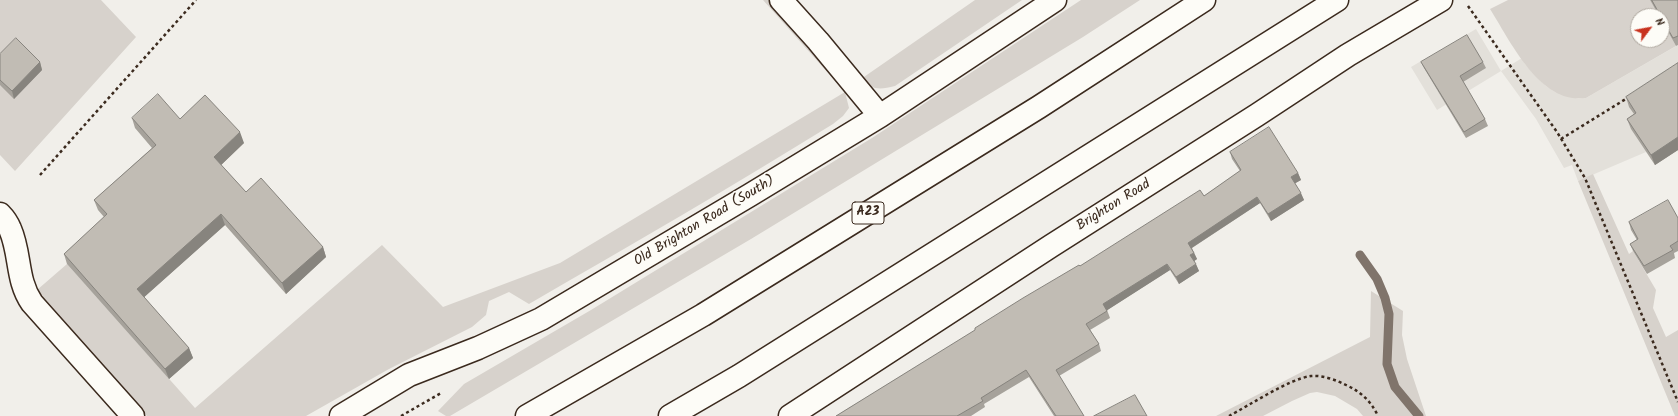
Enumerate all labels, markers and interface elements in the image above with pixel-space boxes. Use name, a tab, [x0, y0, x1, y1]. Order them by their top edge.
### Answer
north arrow	[1630, 8, 1670, 48]
text: N	[1650, 14, 1669, 30]
street label: Old Brighton Road (South)	[631, 173, 779, 271]
street label: Brighton Road	[1074, 177, 1154, 235]
road number: A23	[852, 202, 884, 224]

